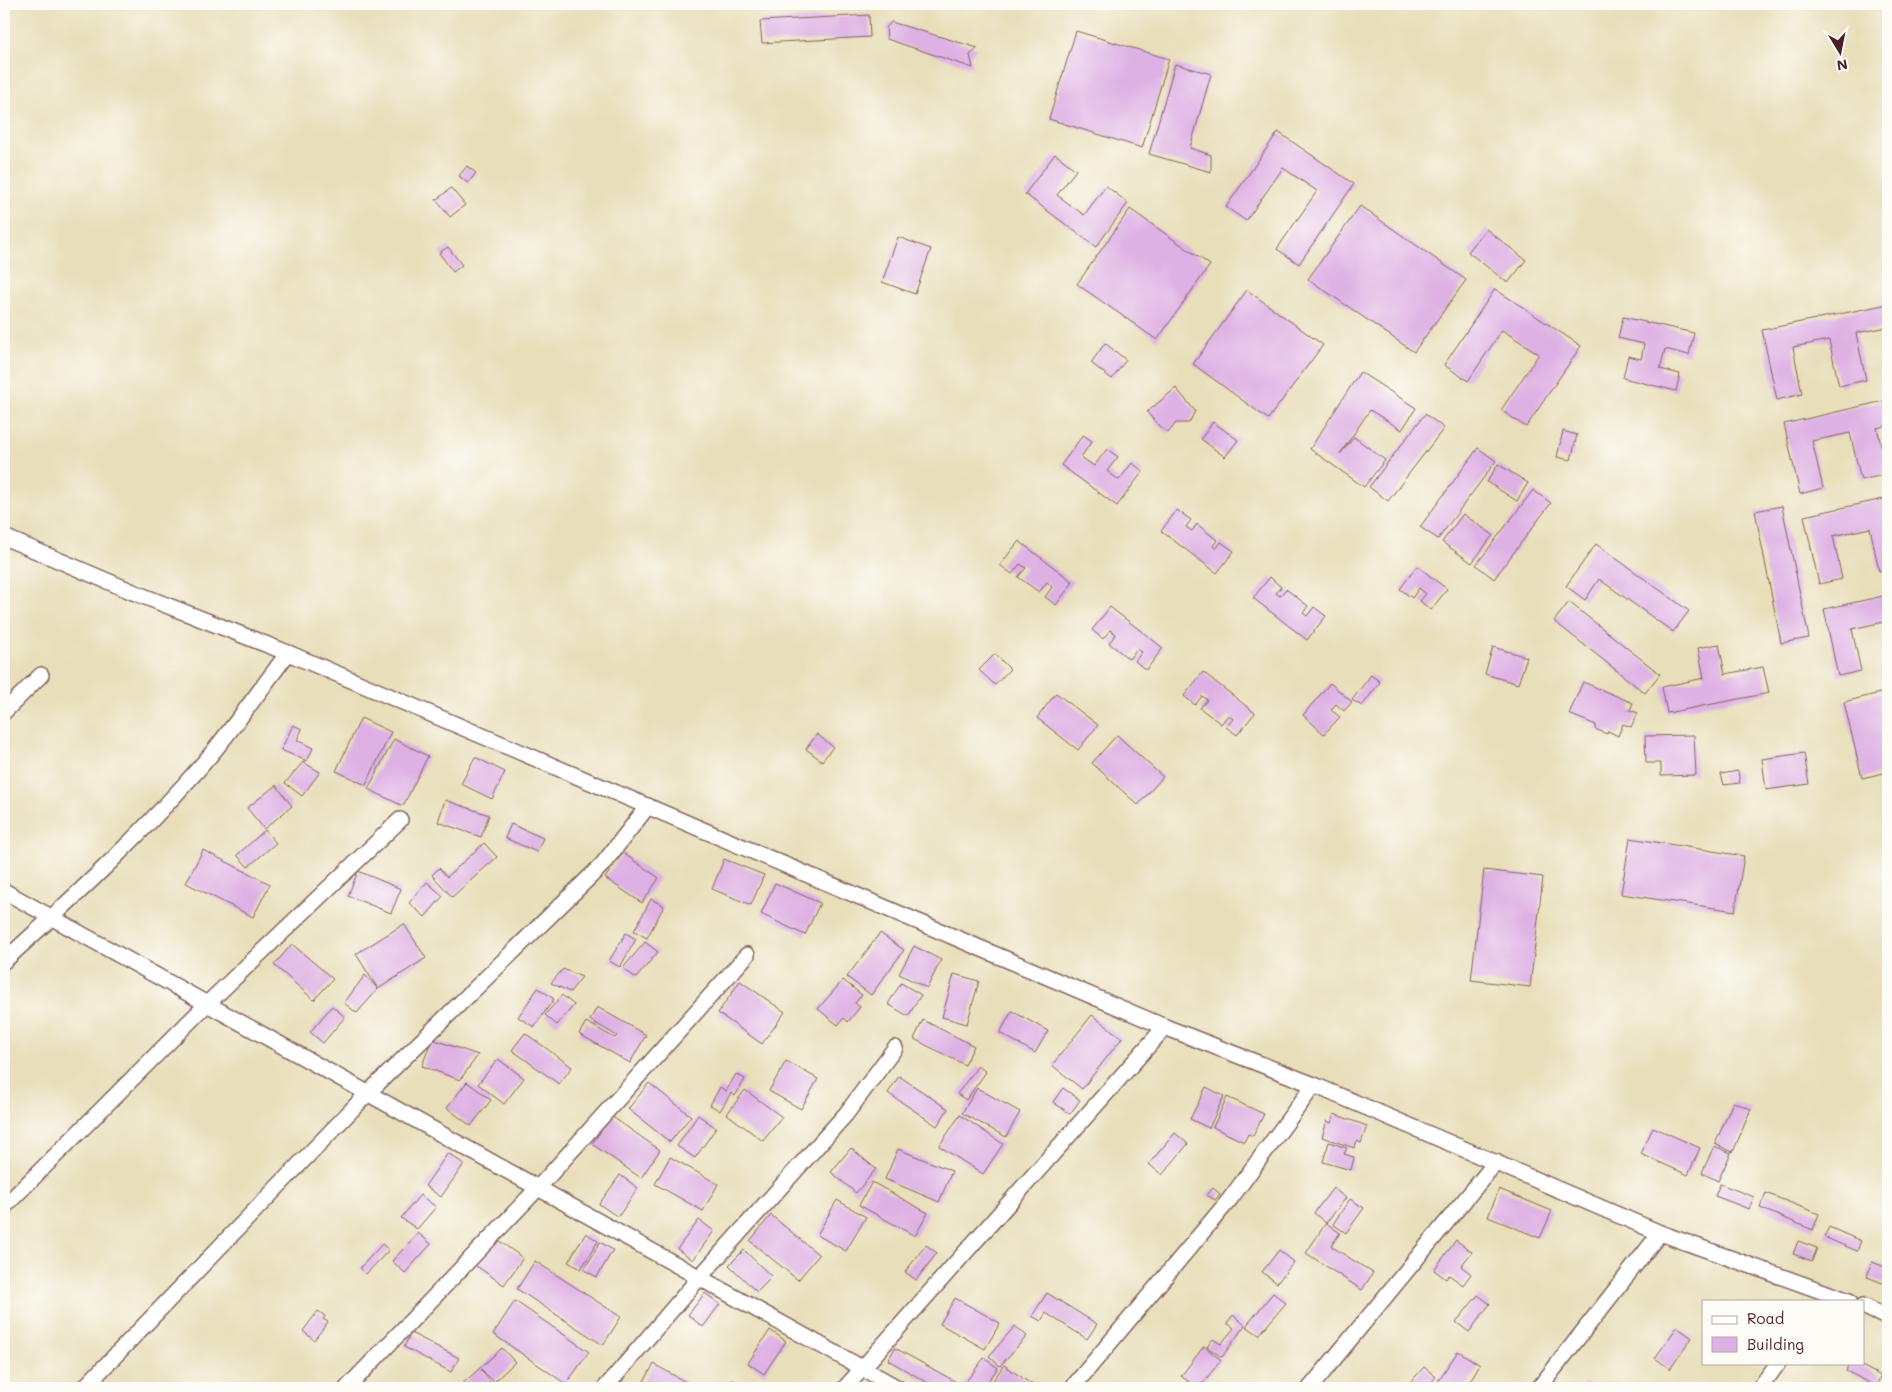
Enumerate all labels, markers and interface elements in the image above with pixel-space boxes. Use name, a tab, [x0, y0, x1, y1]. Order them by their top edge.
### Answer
north arrow	[1814, 28, 1864, 78]
text: N	[1835, 55, 1849, 76]
legend	[1702, 1300, 1864, 1364]
text: Road	[1747, 1308, 1784, 1328]
text: Building	[1747, 1334, 1804, 1354]

